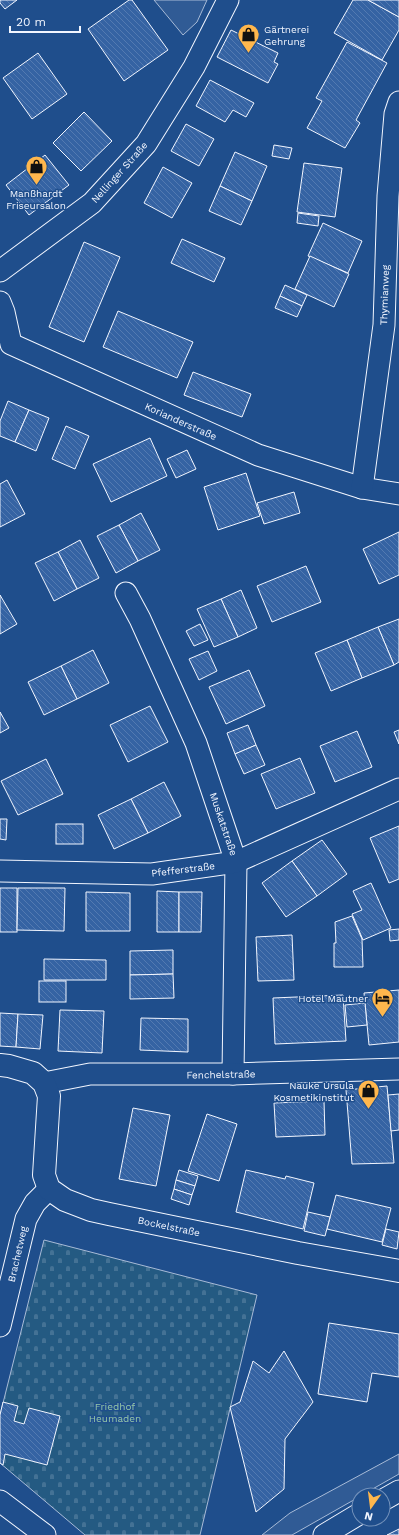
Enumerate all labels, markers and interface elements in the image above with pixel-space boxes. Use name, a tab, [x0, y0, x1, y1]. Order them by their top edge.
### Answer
scale bar	[10, 8, 80, 34]
text: 20 m	[16, 15, 46, 29]
shop icon: Gärtnerei Gehrung	[235, 22, 261, 55]
place label: Gärtnerei Gehrung	[264, 24, 309, 47]
street label: Nellinger Straße	[89, 139, 150, 205]
shop icon: Manßhardt Friseursalon	[23, 154, 49, 187]
place label: Manßhardt Friseursalon	[6, 188, 66, 211]
street label: Thymianweg	[378, 264, 391, 325]
street label: Korianderstraße	[143, 401, 219, 442]
street label: Muskatstraße	[208, 791, 240, 857]
street label: Pfefferstraße	[151, 860, 216, 879]
hotel icon: Hotel Mautner	[370, 985, 396, 1018]
place label: Hotel Mautner	[298, 993, 368, 1004]
street label: Fenchelstraße	[186, 1068, 256, 1081]
shop icon: Nauke Ursula Kosmetikinstitut	[356, 1078, 382, 1111]
place label: Nauke Ursula Kosmetikinstitut	[273, 1080, 355, 1103]
street label: Bockelstraße	[137, 1215, 201, 1239]
street label: Brachetweg	[6, 1224, 29, 1283]
park label: Friedhof Heumaden	[89, 1401, 141, 1424]
north arrow	[351, 1487, 391, 1527]
text: N	[363, 1509, 374, 1524]

